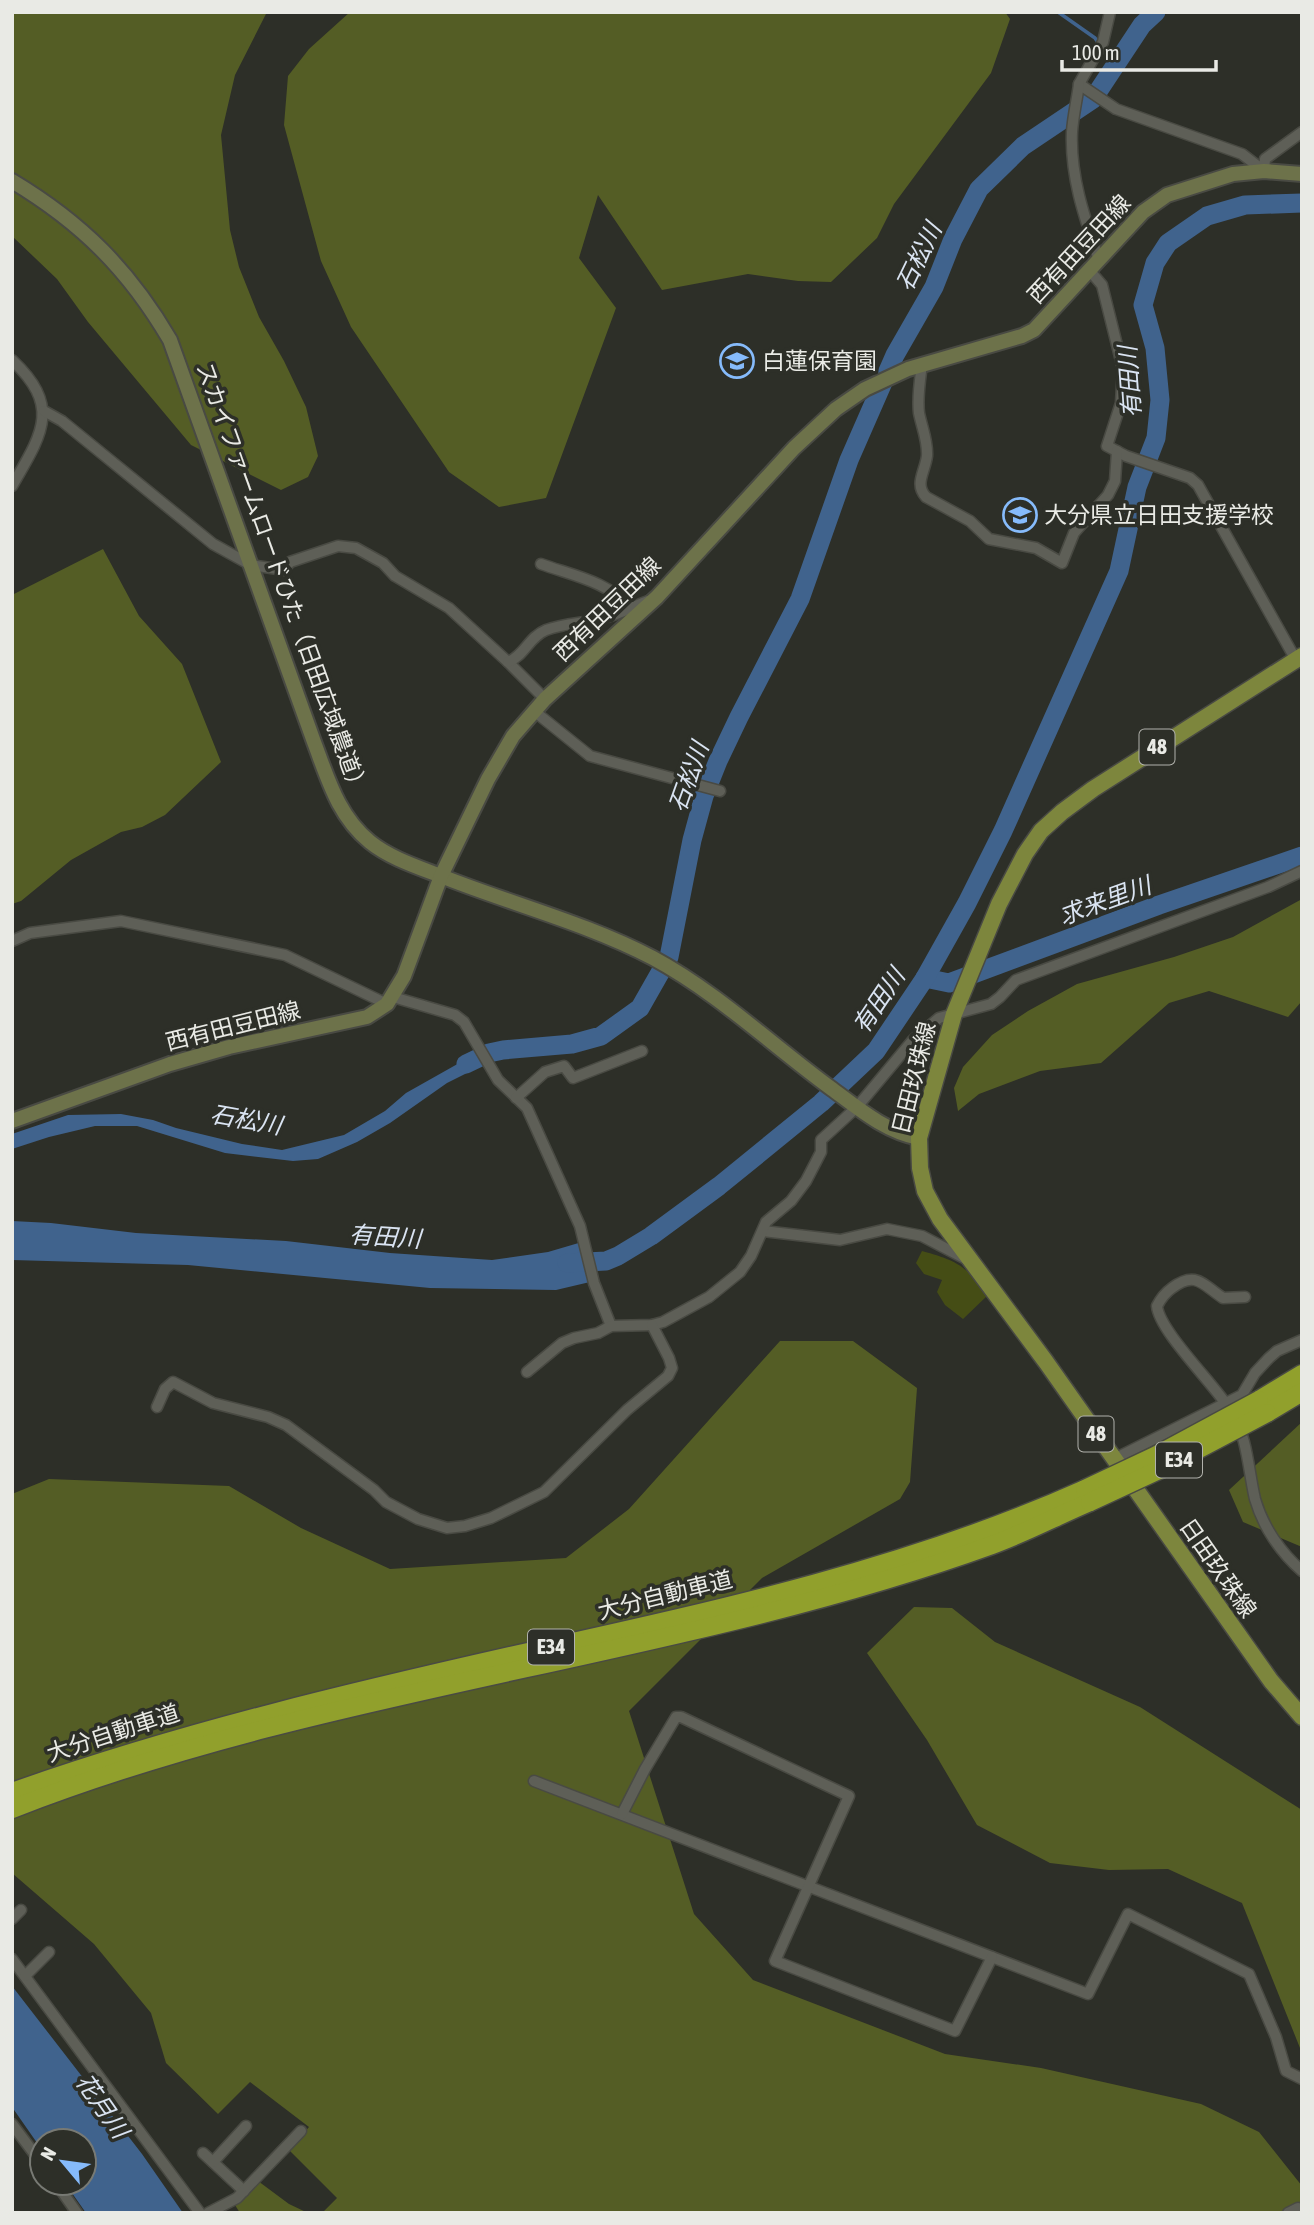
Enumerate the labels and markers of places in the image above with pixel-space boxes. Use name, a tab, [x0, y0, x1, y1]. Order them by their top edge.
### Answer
school or university icon: 白蓮保育園	[718, 342, 756, 380]
place label: 白蓮保育園	[762, 348, 877, 374]
school or university icon: 大分県立日田支援学校	[1001, 496, 1039, 534]
place label: 大分県立日田支援学校	[1044, 502, 1274, 528]

